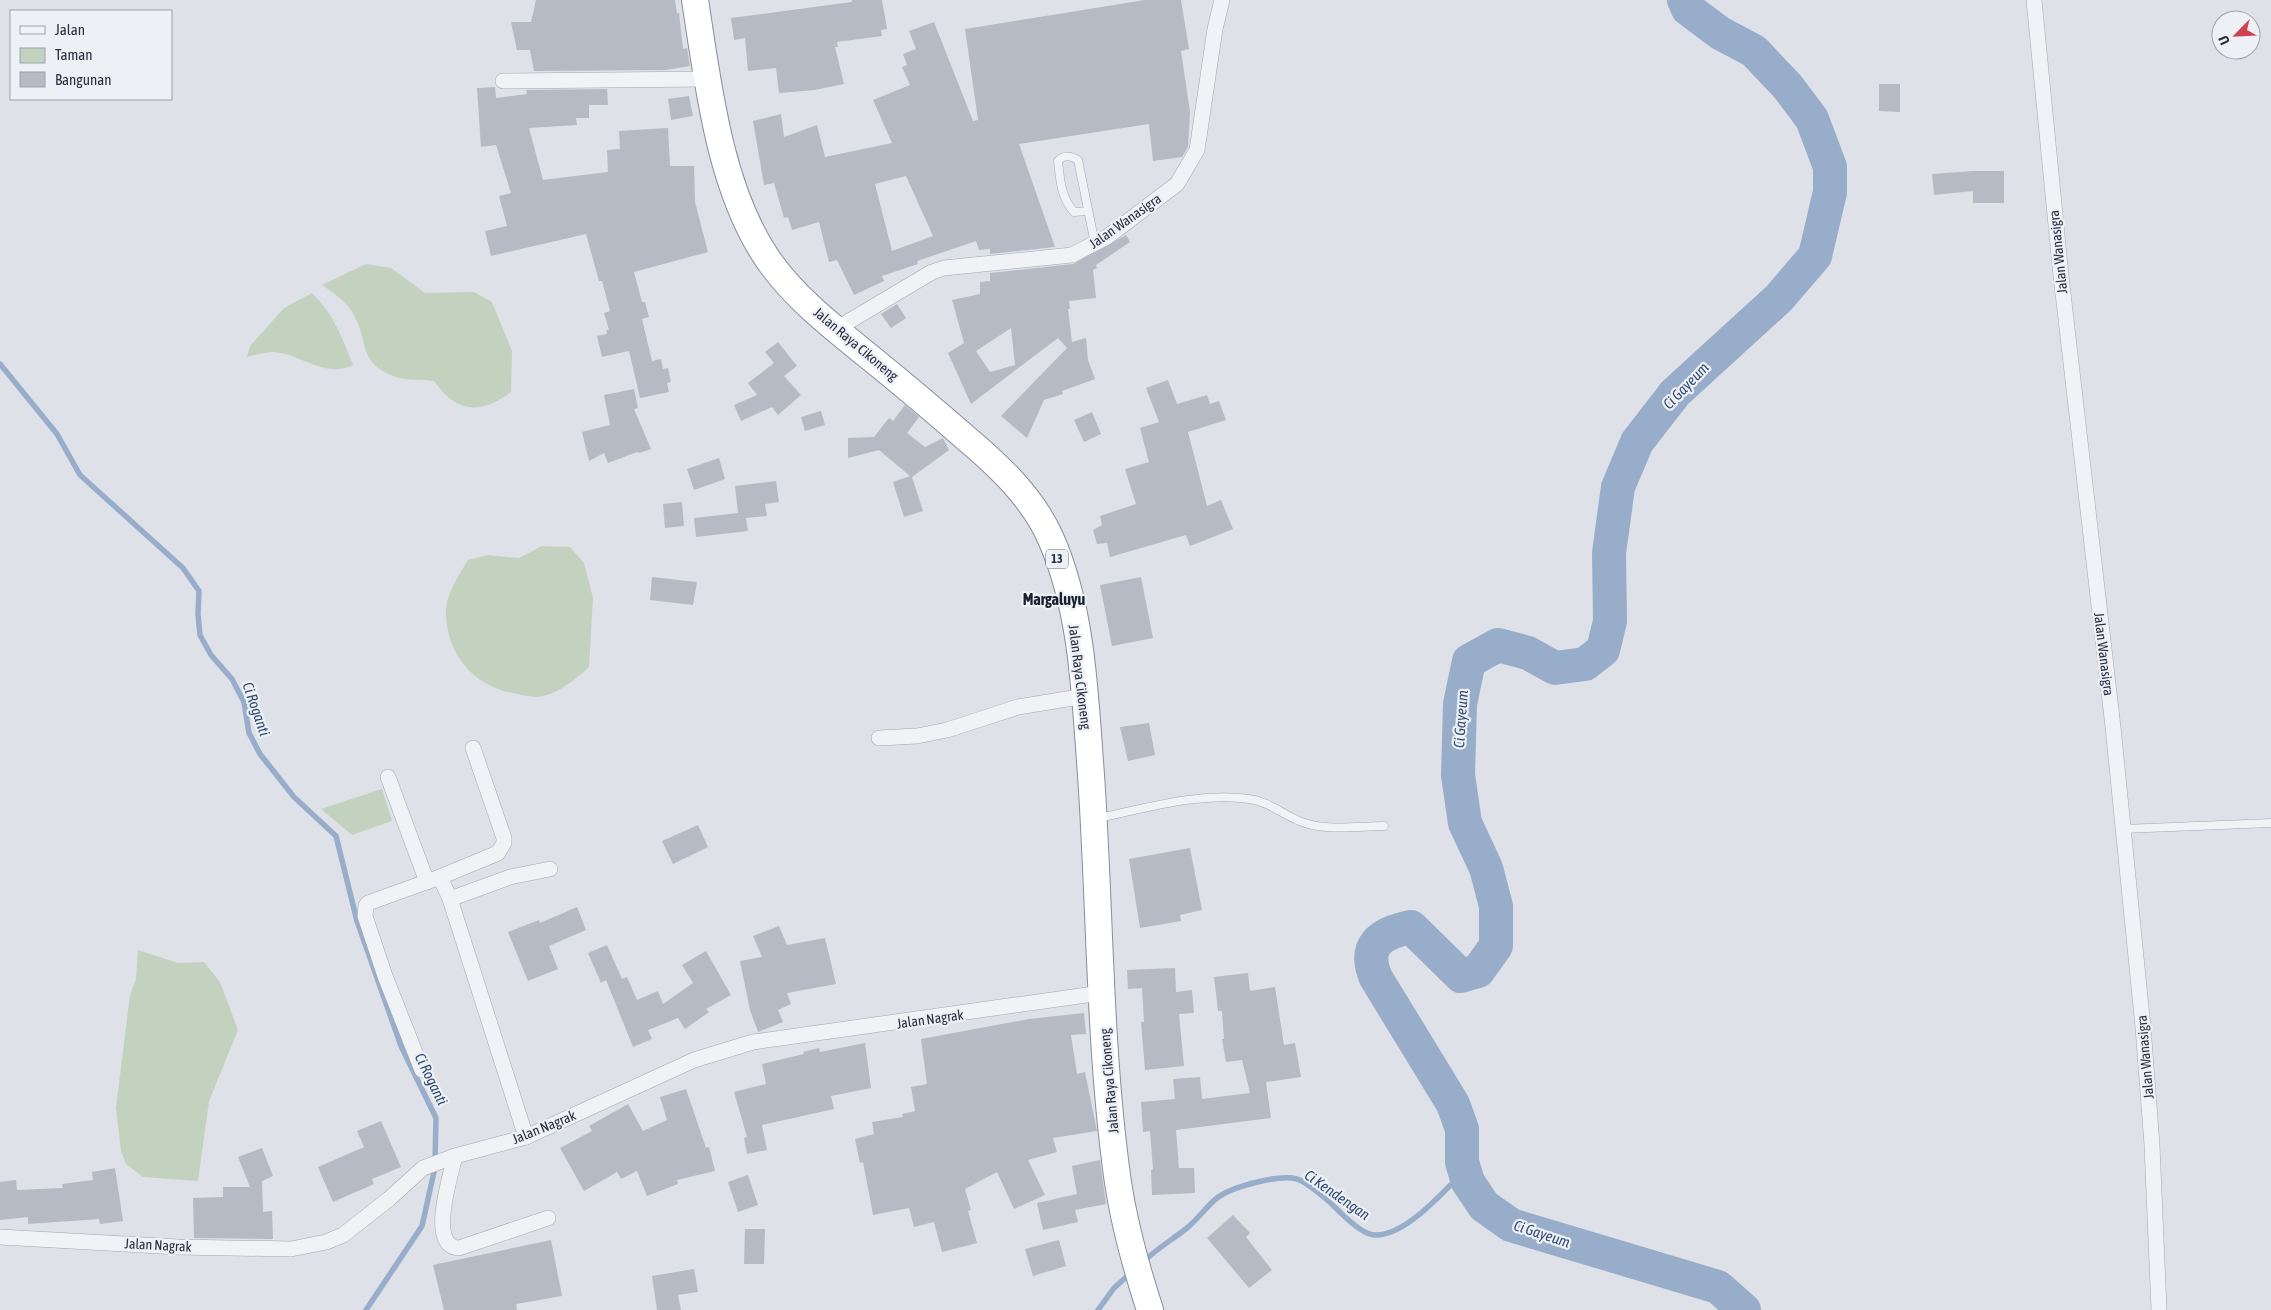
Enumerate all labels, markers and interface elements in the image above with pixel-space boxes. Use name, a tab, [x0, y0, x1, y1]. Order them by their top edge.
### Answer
legend	[10, 10, 172, 100]
north arrow	[2211, 10, 2261, 60]
text: Jalan	[55, 21, 85, 38]
text: U	[2215, 33, 2233, 47]
text: Taman	[55, 46, 93, 63]
text: Bangunan	[55, 71, 112, 88]
street label: Jalan Wanasigra	[1086, 190, 1164, 252]
street label: Jalan Wanasigra	[2046, 209, 2070, 295]
street label: Jalan Raya Cikoneng	[810, 304, 902, 384]
water label: Ci Gayeum	[1659, 359, 1712, 412]
road number: 13	[1046, 550, 1068, 568]
district label: Margaluyu	[1023, 590, 1086, 608]
street label: Jalan Wanasigra	[2091, 611, 2117, 697]
street label: Jalan Raya Cikoneng	[1066, 624, 1094, 730]
water label: Ci Roganti	[239, 680, 274, 738]
water label: Ci Gayeum	[1450, 689, 1471, 749]
street label: Jalan Nagrak	[896, 1006, 964, 1032]
street label: Jalan Wanasigra	[2133, 1014, 2157, 1100]
street label: Jalan Raya Cikoneng	[1096, 1028, 1122, 1134]
water label: Ci Roganti	[412, 1050, 452, 1108]
street label: Jalan Nagrak	[510, 1107, 578, 1147]
water label: Ci Kendengan	[1301, 1166, 1373, 1223]
water label: Ci Gayeum	[1512, 1216, 1573, 1251]
street label: Jalan Nagrak	[124, 1235, 192, 1255]

